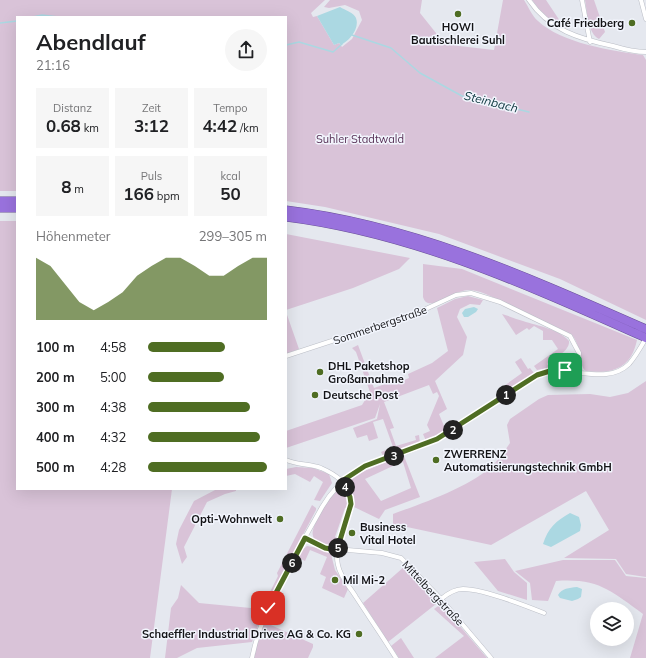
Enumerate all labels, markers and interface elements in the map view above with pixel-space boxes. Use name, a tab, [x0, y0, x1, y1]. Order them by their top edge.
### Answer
marker: HOWI Bautischlerei Suhl	[453, 9, 463, 19]
place label: Café Friedberg	[547, 16, 624, 30]
marker: Café Friedberg	[627, 18, 637, 28]
place label: HOWI Bautischlerei Suhl	[411, 20, 505, 47]
text: Abendlauf	[36, 28, 146, 56]
button: share	[225, 29, 267, 71]
text: 21:16	[36, 57, 70, 73]
water label: Steinbach	[462, 88, 520, 115]
text: Distanz	[53, 101, 92, 115]
text: Zeit	[142, 101, 161, 115]
text: Tempo	[213, 101, 248, 115]
text: 0.68	[46, 115, 81, 136]
text: 3:12	[134, 115, 169, 136]
text: 4:42	[202, 115, 237, 136]
text: km	[81, 121, 99, 135]
text: /km	[237, 121, 259, 135]
park label: Suhler Stadtwald	[316, 132, 404, 146]
text: Puls	[141, 169, 162, 183]
text: kcal	[220, 169, 241, 183]
text: 8	[61, 176, 71, 197]
text: m	[71, 182, 84, 196]
text: 166	[123, 183, 154, 204]
text: 50	[220, 183, 241, 204]
text: bpm	[154, 189, 180, 203]
text: Höhenmeter	[36, 228, 110, 244]
text: 299–305 m	[199, 228, 267, 244]
street label: Sommerbergstraße	[331, 302, 429, 348]
text: 100 m	[36, 339, 75, 355]
text: 4:58	[100, 339, 126, 355]
pin	[548, 353, 582, 387]
place label: DHL Paketshop Großannahme	[328, 359, 410, 386]
icon: arrive	[554, 359, 576, 381]
marker: DHL Paketshop Großannahme	[315, 367, 325, 377]
text: 200 m	[36, 369, 75, 385]
text: 5:00	[100, 369, 126, 385]
pin: 1	[496, 385, 516, 405]
place label: Deutsche Post	[323, 388, 398, 402]
text: 1	[503, 388, 509, 402]
marker: Deutsche Post	[310, 390, 320, 400]
text: 300 m	[36, 399, 75, 415]
text: 4:38	[100, 399, 126, 415]
pin: 2	[443, 420, 463, 440]
text: 2	[450, 423, 456, 437]
text: 400 m	[36, 429, 75, 445]
text: 4:32	[100, 429, 126, 445]
pin: 3	[384, 446, 404, 466]
place label: ZWERRENZ Automatisierungstechnik GmbH	[444, 447, 612, 474]
text: 3	[391, 449, 397, 463]
marker: ZWERRENZ Automatisierungstechnik GmbH	[431, 455, 441, 465]
text: 500 m	[36, 459, 75, 475]
text: 4:28	[100, 459, 126, 475]
pin: 4	[335, 477, 355, 497]
text: 4	[342, 480, 348, 494]
place label: Opti-Wohnwelt	[191, 512, 272, 526]
marker: Opti-Wohnwelt	[275, 514, 285, 524]
place label: Business Vital Hotel	[359, 520, 416, 547]
marker: Business Vital Hotel	[347, 528, 357, 538]
pin: 5	[328, 538, 348, 558]
text: 5	[335, 541, 341, 555]
pin: 6	[282, 553, 302, 573]
text: 6	[289, 556, 295, 570]
street label: Mittelbergstraße	[399, 557, 467, 629]
place label: Mil Mi-2	[343, 573, 386, 587]
marker: Mil Mi-2	[330, 575, 340, 585]
pin	[251, 591, 285, 625]
icon: check	[257, 597, 279, 619]
map controls	[590, 602, 634, 646]
button: layers	[590, 602, 634, 646]
place label: Schaeffler Industrial Drives AG & Co. KG	[142, 627, 351, 641]
marker: Schaeffler Industrial Drives AG & Co. KG	[354, 629, 364, 639]

